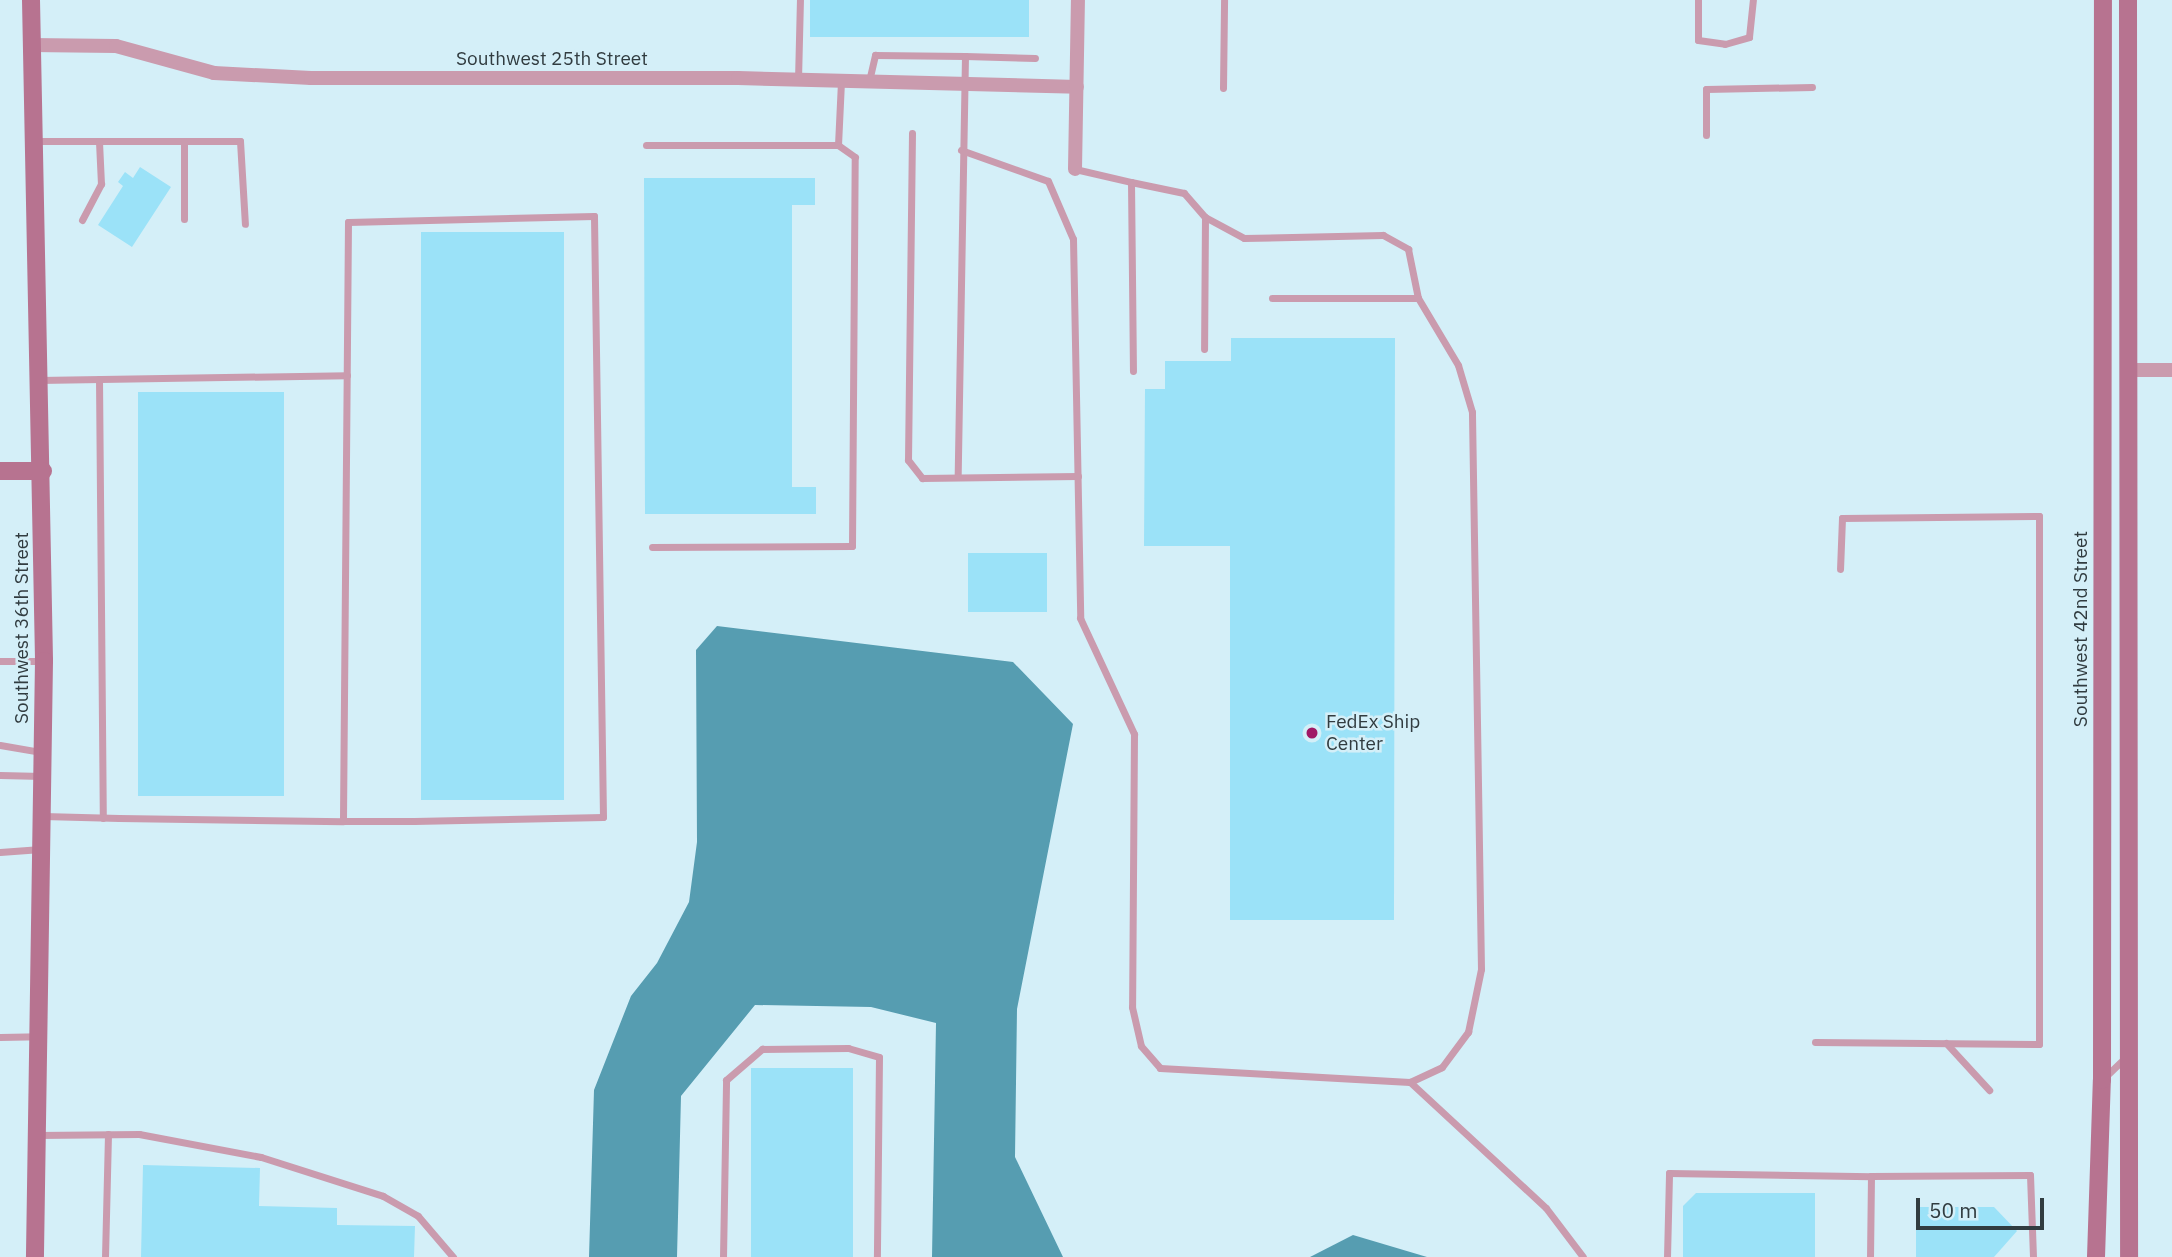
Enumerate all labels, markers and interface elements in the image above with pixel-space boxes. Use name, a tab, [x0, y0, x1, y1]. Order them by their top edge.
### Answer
street label: Southwest 25th Street	[456, 48, 648, 70]
street label: Southwest 42nd Street	[2070, 531, 2092, 727]
street label: Southwest 36th Street	[11, 532, 33, 724]
place label: FedEx Ship Center	[1326, 711, 1420, 755]
marker: FedEx Ship Center	[1304, 725, 1320, 741]
scale bar	[1920, 1184, 2048, 1228]
text: 50 m	[1929, 1196, 1978, 1224]

